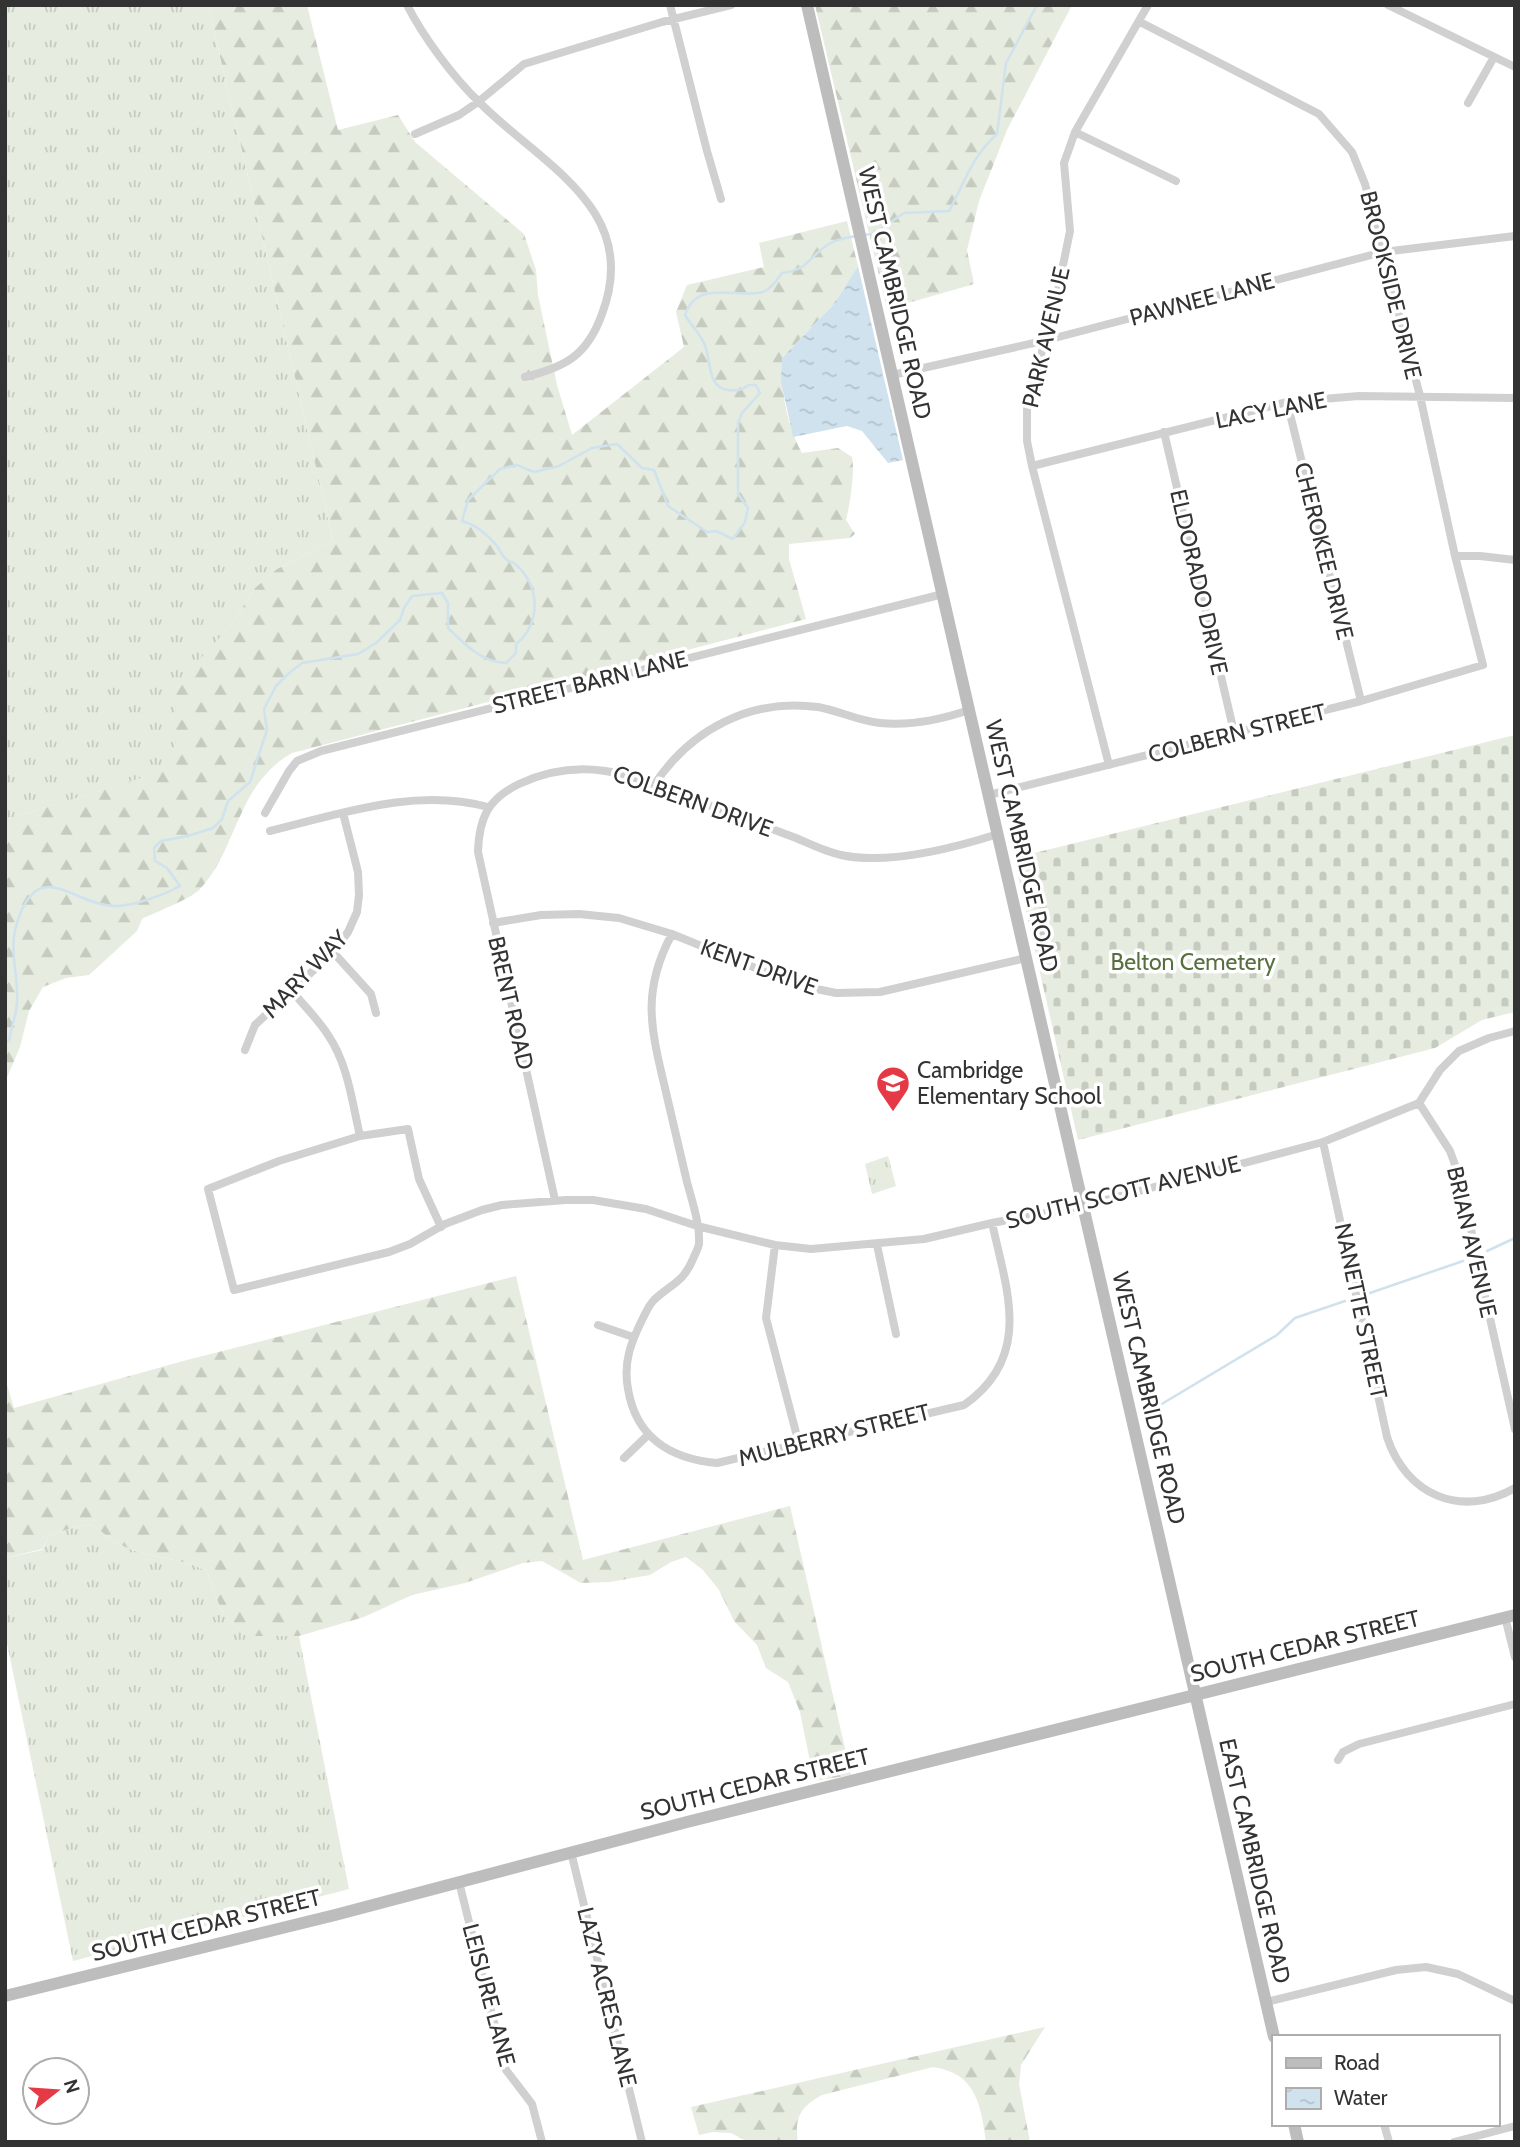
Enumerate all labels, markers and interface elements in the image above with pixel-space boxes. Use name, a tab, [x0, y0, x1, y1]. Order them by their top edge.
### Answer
street label: WEST CAMBRIDGE ROAD	[852, 164, 938, 422]
street label: BROOKSIDE DRIVE	[1354, 188, 1428, 382]
street label: PARK AVENUE	[1016, 264, 1076, 410]
street label: PAWNEE LANE	[1127, 266, 1277, 332]
street label: LACY LANE	[1213, 386, 1329, 434]
street label: CHEROKEE DRIVE	[1288, 459, 1360, 643]
street label: ELDORADO DRIVE	[1164, 486, 1234, 678]
street label: STREET BARN LANE	[489, 644, 691, 720]
street label: COLBERN STREET	[1145, 697, 1329, 769]
street label: WEST CAMBRIDGE ROAD	[979, 717, 1065, 975]
street label: COLBERN DRIVE	[609, 759, 777, 843]
street label: MARY WAY	[256, 924, 354, 1024]
street label: KENT DRIVE	[697, 933, 821, 1001]
street label: BRENT ROAD	[482, 934, 540, 1072]
park label: Belton Cemetery	[1110, 948, 1276, 976]
place label: Cambridge Elementary School	[917, 1056, 1102, 1110]
school or university icon: Cambridge Elementary School	[874, 1064, 912, 1113]
street label: SOUTH SCOTT AVENUE	[1003, 1149, 1243, 1235]
street label: BRIAN AVENUE	[1441, 1164, 1503, 1320]
street label: NANETTE STREET	[1329, 1221, 1393, 1401]
street label: WEST CAMBRIDGE ROAD	[1106, 1269, 1192, 1527]
street label: MULBERRY STREET	[735, 1398, 933, 1472]
street label: SOUTH CEDAR STREET	[1187, 1604, 1423, 1688]
street label: EAST CAMBRIDGE ROAD	[1213, 1736, 1297, 1986]
street label: SOUTH CEDAR STREET	[637, 1742, 873, 1826]
street label: SOUTH CEDAR STREET	[88, 1883, 324, 1967]
street label: LAZY ACRES LANE	[571, 1904, 643, 2090]
street label: LEISURE LANE	[457, 1921, 521, 2069]
legend	[1272, 2035, 1499, 2126]
text: Road	[1334, 2050, 1380, 2075]
north arrow	[21, 2056, 91, 2126]
text: N	[59, 2076, 85, 2096]
text: Water	[1334, 2085, 1388, 2110]

